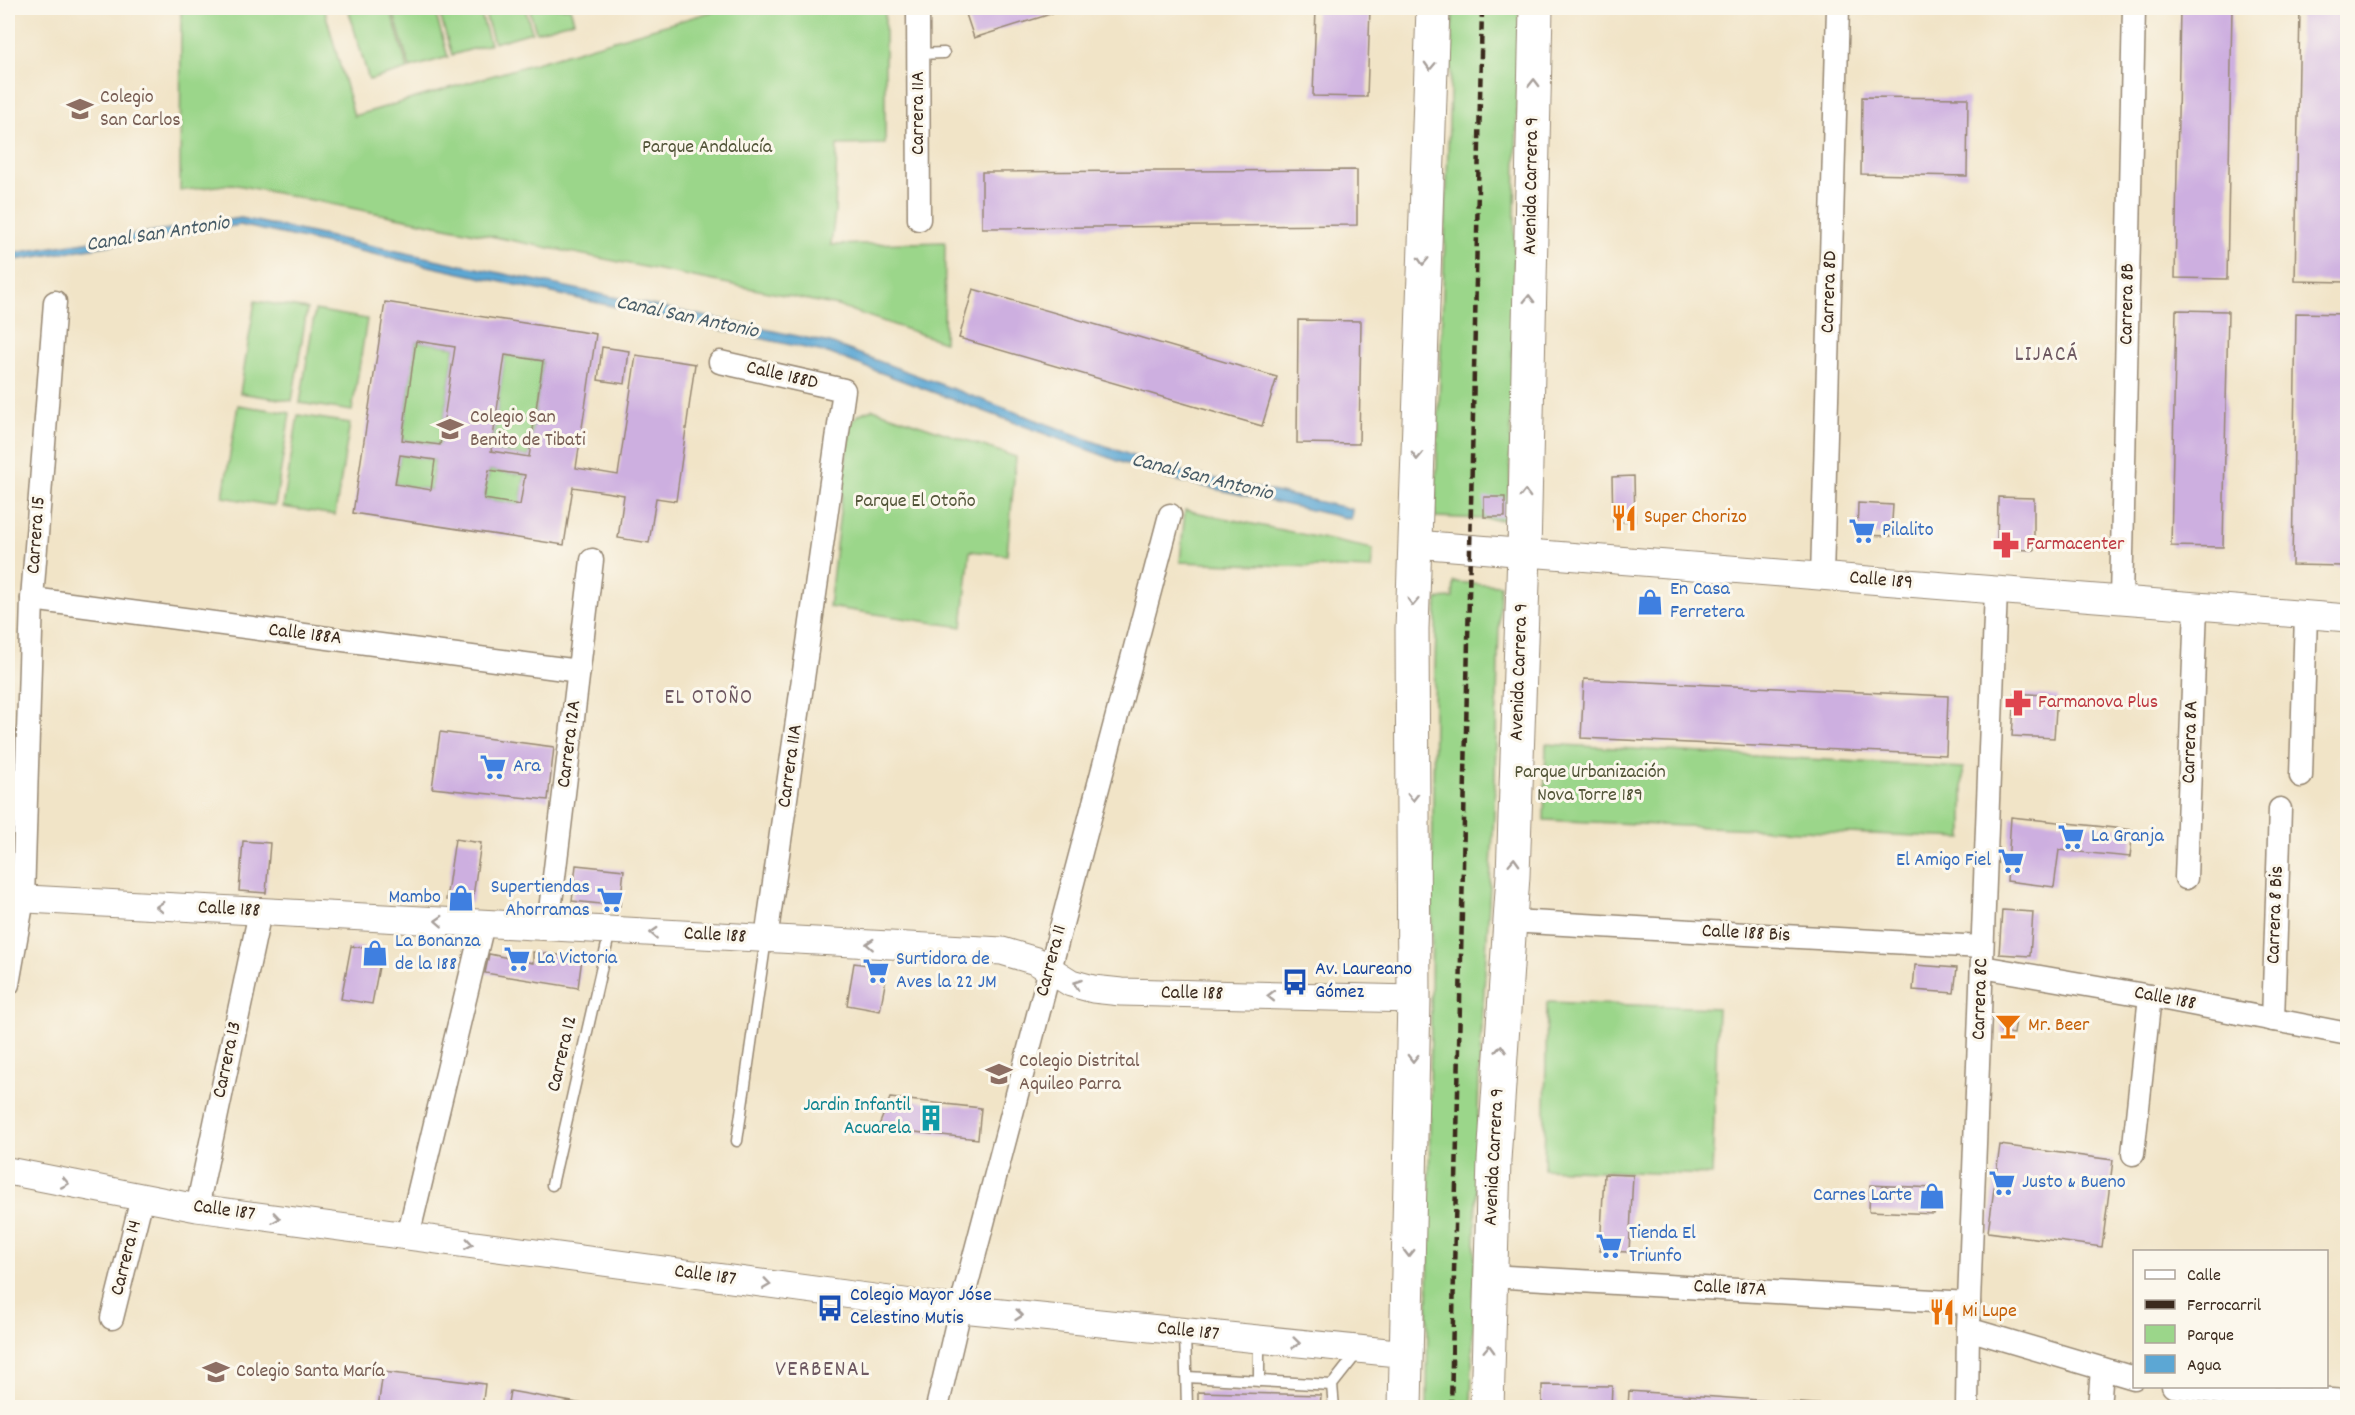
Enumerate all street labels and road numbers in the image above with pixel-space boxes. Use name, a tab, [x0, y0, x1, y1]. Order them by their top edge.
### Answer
street label: Carrera 11A	[905, 71, 933, 155]
street label: Avenida Carrera 9	[1517, 117, 1547, 255]
street label: Carrera 8D	[1815, 250, 1845, 334]
street label: Carrera 8B	[2113, 263, 2143, 345]
street label: Calle 188D	[743, 354, 821, 398]
street label: Carrera 15	[20, 495, 54, 575]
street label: Calle 189	[1848, 564, 1914, 598]
street label: Avenida Carrera 9	[1504, 603, 1536, 741]
street label: Calle 188A	[267, 617, 343, 653]
street label: Carrera 12A	[551, 698, 589, 790]
street label: Carrera 8A	[2176, 700, 2206, 784]
street label: Carrera 11A	[771, 722, 811, 810]
street label: Carrera 8 Bis	[2260, 865, 2292, 965]
street label: Calle 188	[197, 894, 261, 926]
street label: Calle 188 Bis	[1701, 918, 1791, 950]
street label: Calle 188	[683, 920, 747, 952]
street label: Carrera 11	[1029, 922, 1075, 1000]
street label: Carrera 8C	[1966, 957, 1996, 1041]
street label: Calle 188	[1160, 979, 1224, 1009]
street label: Calle 188	[2132, 979, 2198, 1019]
street label: Carrera 12	[541, 1013, 585, 1095]
street label: Carrera 13	[206, 1019, 250, 1101]
street label: Avenida Carrera 9	[1477, 1087, 1513, 1227]
street label: Calle 187	[191, 1193, 257, 1229]
street label: Carrera 14	[104, 1217, 150, 1299]
street label: Calle 187	[672, 1258, 738, 1294]
street label: Calle 187A	[1693, 1273, 1767, 1305]
street label: Calle 187	[1156, 1315, 1220, 1349]

